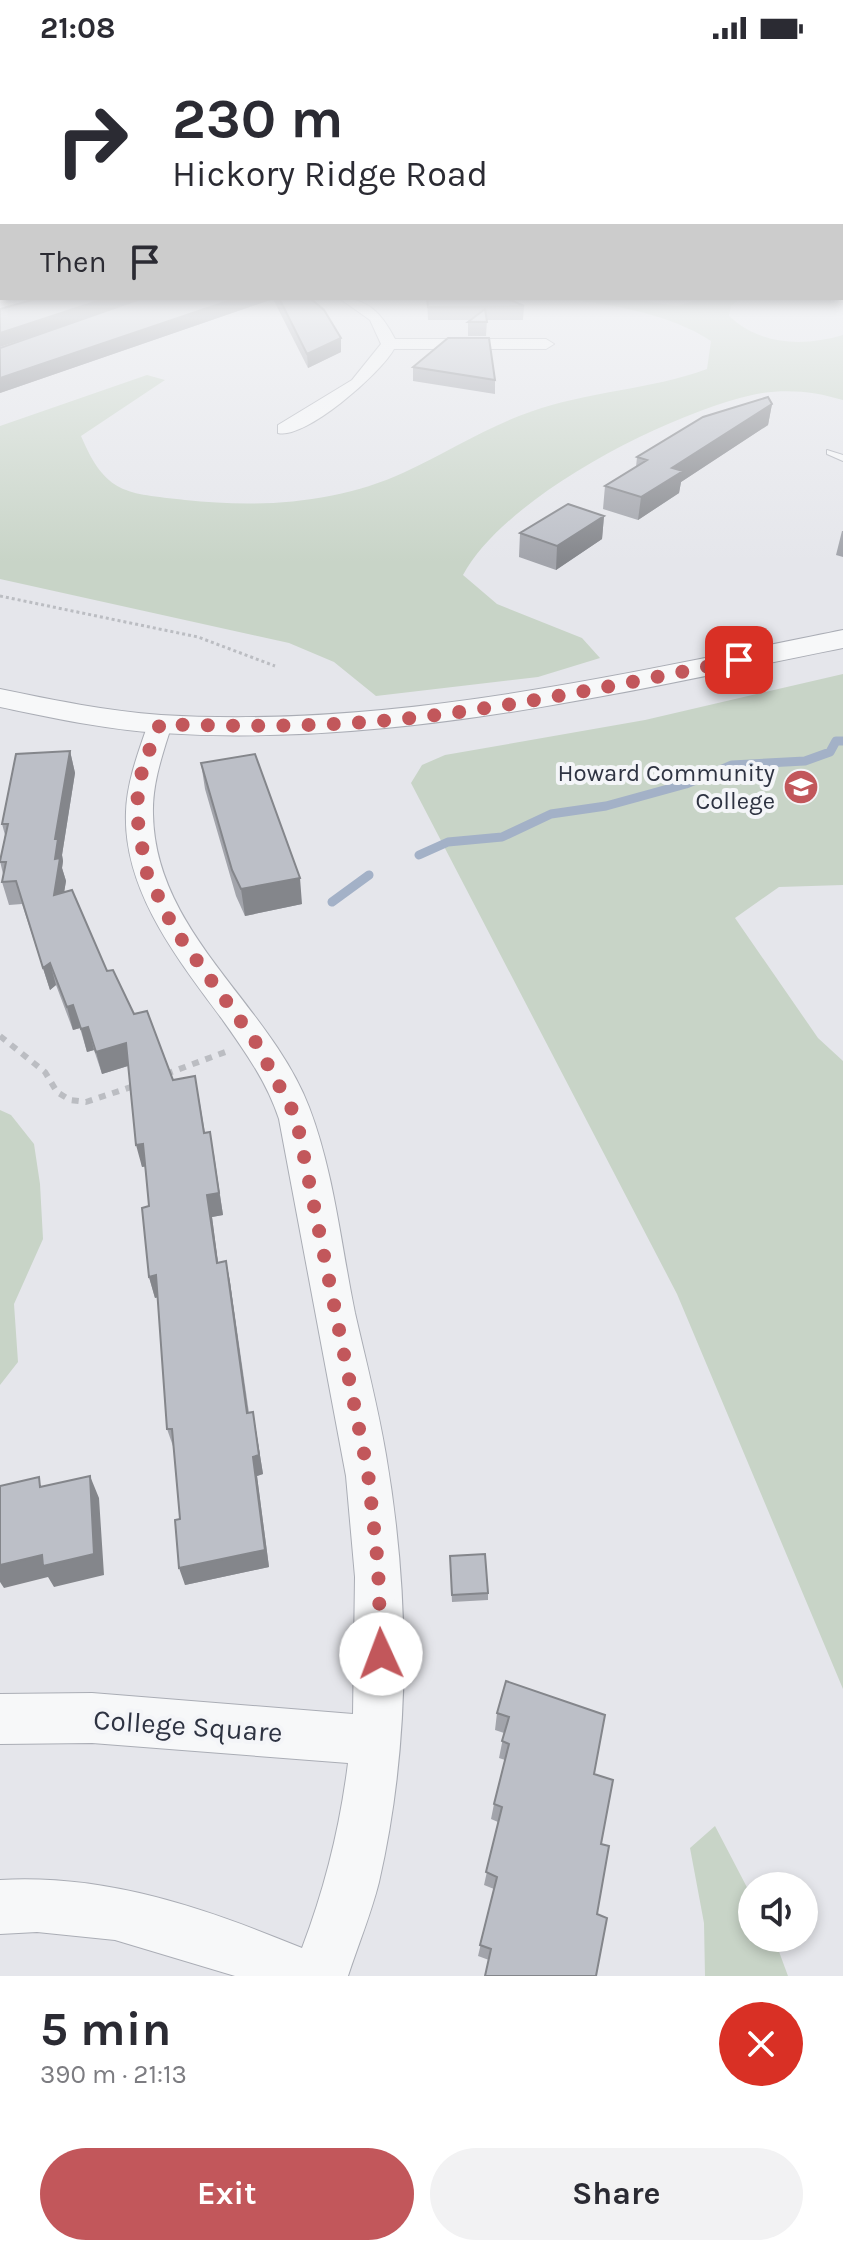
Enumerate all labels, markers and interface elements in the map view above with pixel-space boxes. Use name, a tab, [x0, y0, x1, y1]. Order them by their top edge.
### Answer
text: 21:08	[40, 10, 115, 46]
text: 230 m	[172, 86, 343, 151]
icon: right	[40, 88, 144, 192]
text: Hickory Ridge Road	[172, 153, 488, 195]
icon: arrive	[123, 240, 167, 284]
text: Then	[40, 244, 107, 280]
pin	[705, 626, 773, 694]
icon: arrive	[717, 638, 761, 682]
place label: Howard Community College	[558, 759, 775, 815]
school or university icon: Howard Community College	[782, 768, 820, 806]
position arrow	[339, 1612, 423, 1696]
street label: College Square	[92, 1703, 284, 1749]
map controls	[738, 1872, 818, 1952]
button: sound	[738, 1872, 818, 1952]
text: 5 min	[40, 2001, 171, 2057]
button: close	[719, 2002, 803, 2086]
text: 390 m · 21:13	[40, 2059, 187, 2090]
button: Exit	[40, 2148, 414, 2240]
button: Share	[430, 2148, 803, 2240]

